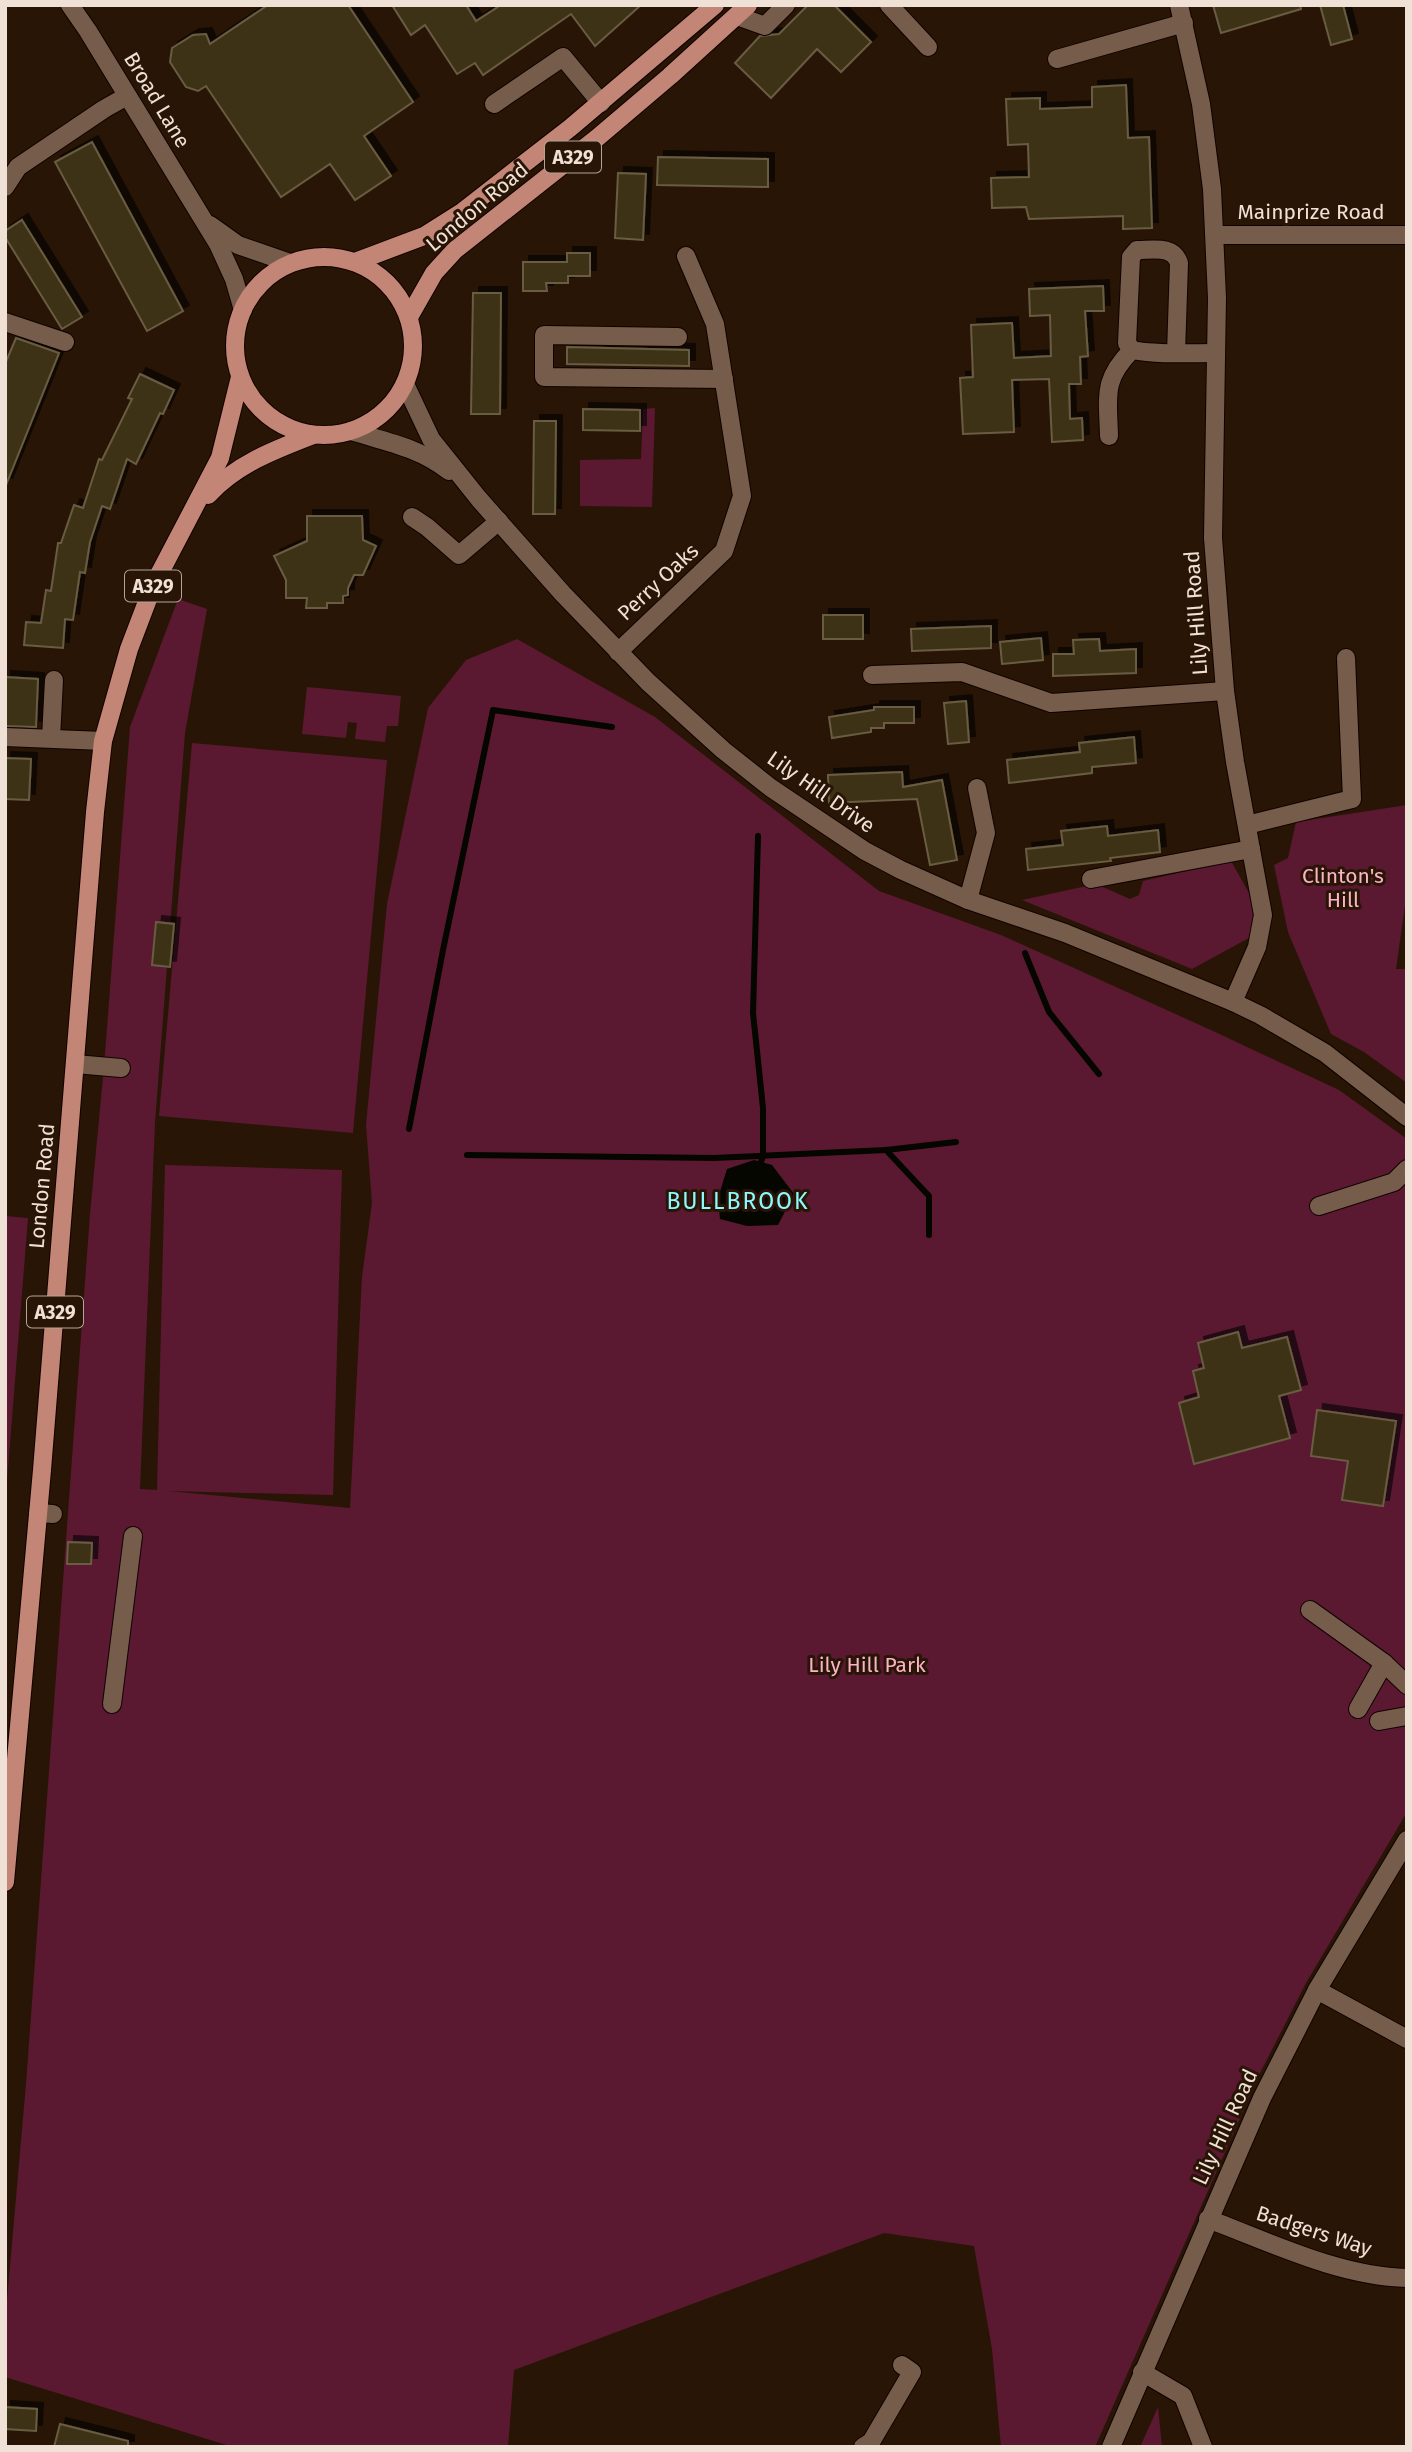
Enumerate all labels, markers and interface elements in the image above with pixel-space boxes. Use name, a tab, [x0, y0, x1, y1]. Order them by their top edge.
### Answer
street label: Broad Lane	[118, 47, 196, 153]
road number: A329	[545, 141, 601, 172]
street label: London Road	[421, 157, 533, 257]
street label: Mainprize Road	[1238, 199, 1384, 225]
street label: Perry Oaks	[612, 538, 704, 626]
street label: Lily Hill Road	[1179, 550, 1213, 676]
road number: A329	[125, 570, 181, 601]
street label: Lily Hill Drive	[762, 745, 880, 839]
park label: Clinton's Hill	[1302, 863, 1384, 913]
street label: London Road	[24, 1122, 60, 1250]
district label: BULLBROOK	[666, 1187, 810, 1215]
road number: A329	[27, 1296, 83, 1328]
park label: Lily Hill Park	[808, 1652, 926, 1678]
street label: Lily Hill Road	[1187, 2065, 1263, 2189]
street label: Badgers Way	[1253, 2200, 1376, 2262]

